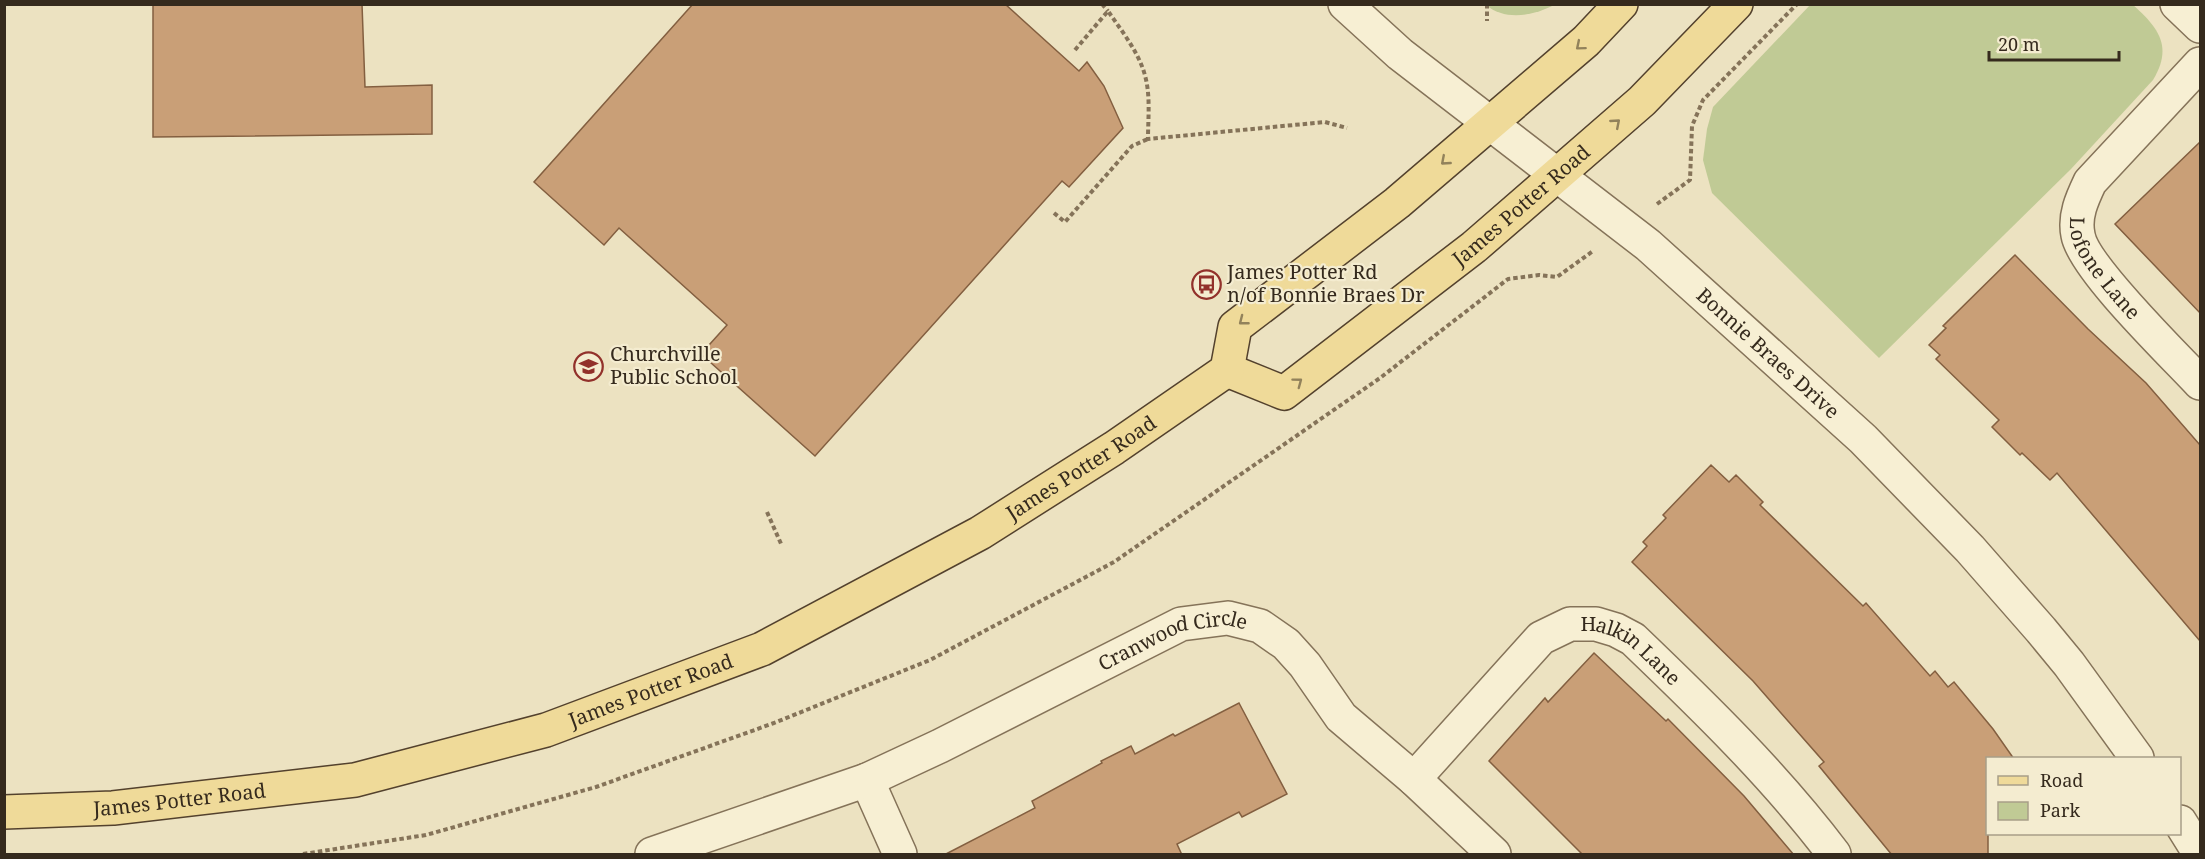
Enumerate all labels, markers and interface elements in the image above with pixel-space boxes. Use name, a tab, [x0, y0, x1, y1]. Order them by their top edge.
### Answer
scale bar	[1989, 24, 2120, 62]
text: 20 m	[1998, 32, 2040, 56]
one-way arrow	[1576, 39, 1587, 50]
one-way arrow	[1610, 119, 1621, 130]
street label: James Potter Road	[1446, 138, 1596, 272]
one-way arrow	[1441, 154, 1452, 165]
street label: Lofone Lane	[2064, 216, 2147, 325]
place label: James Potter Rd n/of Bonnie Braes Dr	[1226, 258, 1425, 308]
bus stop icon: James Potter Rd n/of Bonnie Braes Dr	[1190, 268, 1222, 300]
street label: Bonnie Braes Drive	[1691, 281, 1846, 424]
one-way arrow	[1239, 314, 1250, 325]
place label: Churchville Public School	[610, 340, 737, 390]
school or university icon: Churchville Public School	[573, 350, 605, 382]
one-way arrow	[1292, 379, 1303, 390]
street label: James Potter Road	[1000, 409, 1161, 527]
street label: Cranwood Circle	[1093, 604, 1250, 677]
street label: Halkin Lane	[1581, 610, 1687, 691]
street label: James Potter Road	[564, 647, 737, 734]
legend	[1986, 757, 2181, 835]
text: Road	[2040, 768, 2083, 792]
street label: James Potter Road	[92, 776, 267, 822]
text: Park	[2040, 798, 2080, 822]

